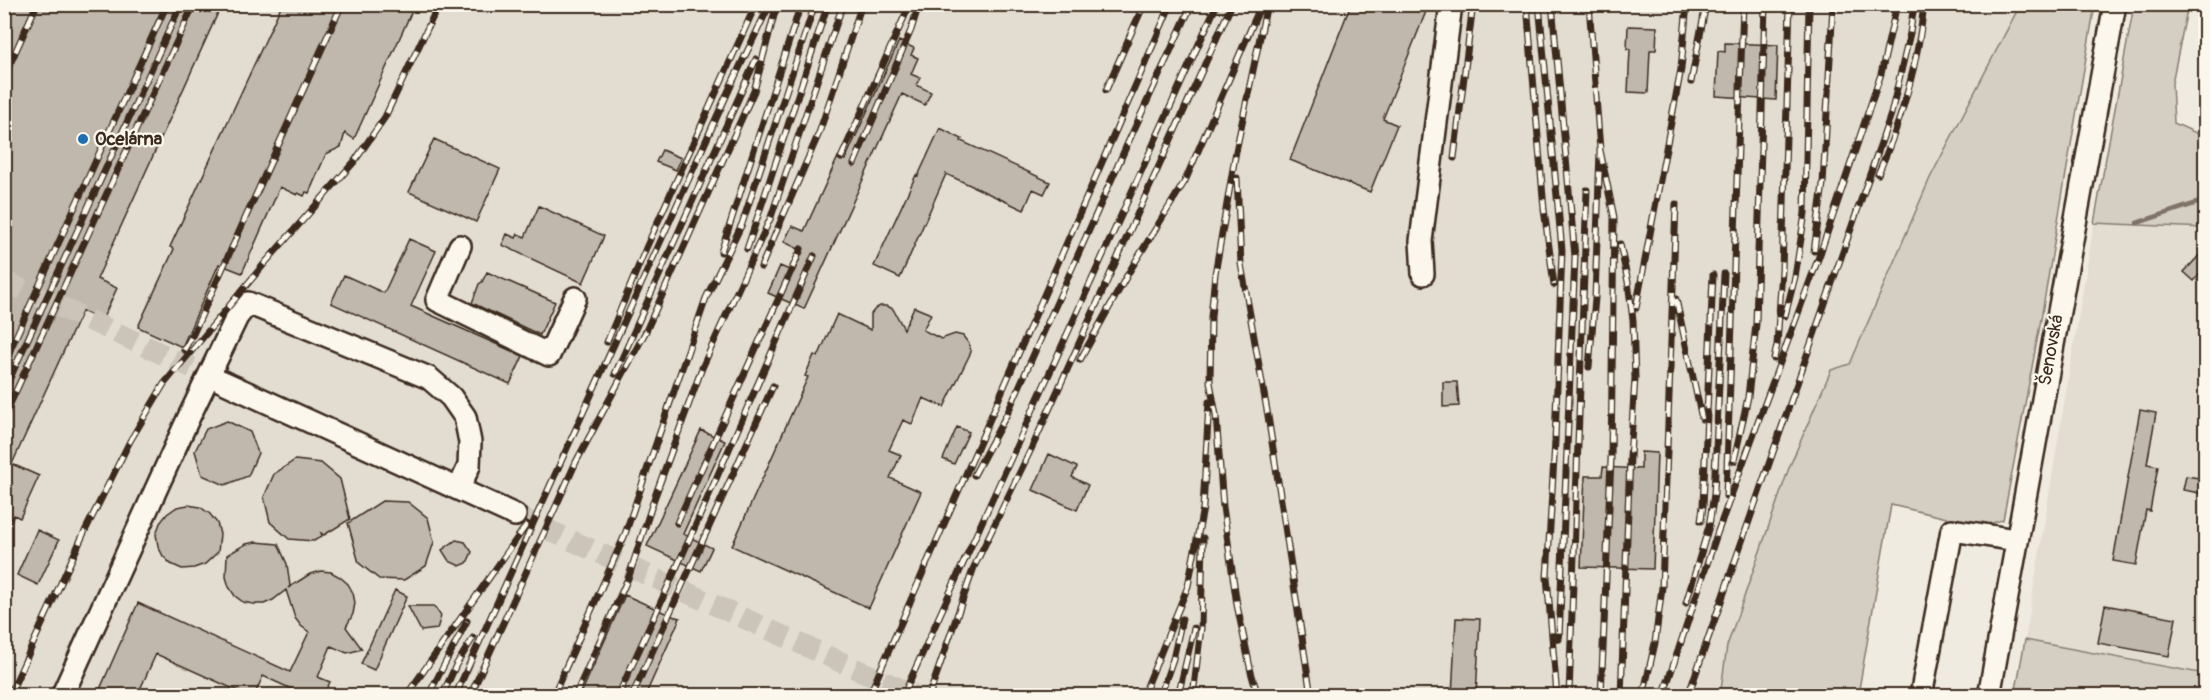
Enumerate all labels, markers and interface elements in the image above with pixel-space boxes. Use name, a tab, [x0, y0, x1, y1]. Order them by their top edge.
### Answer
place label: Ocelárna	[95, 128, 163, 151]
marker: Ocelárna	[76, 132, 90, 146]
street label: Šenovská	[2032, 313, 2069, 387]

